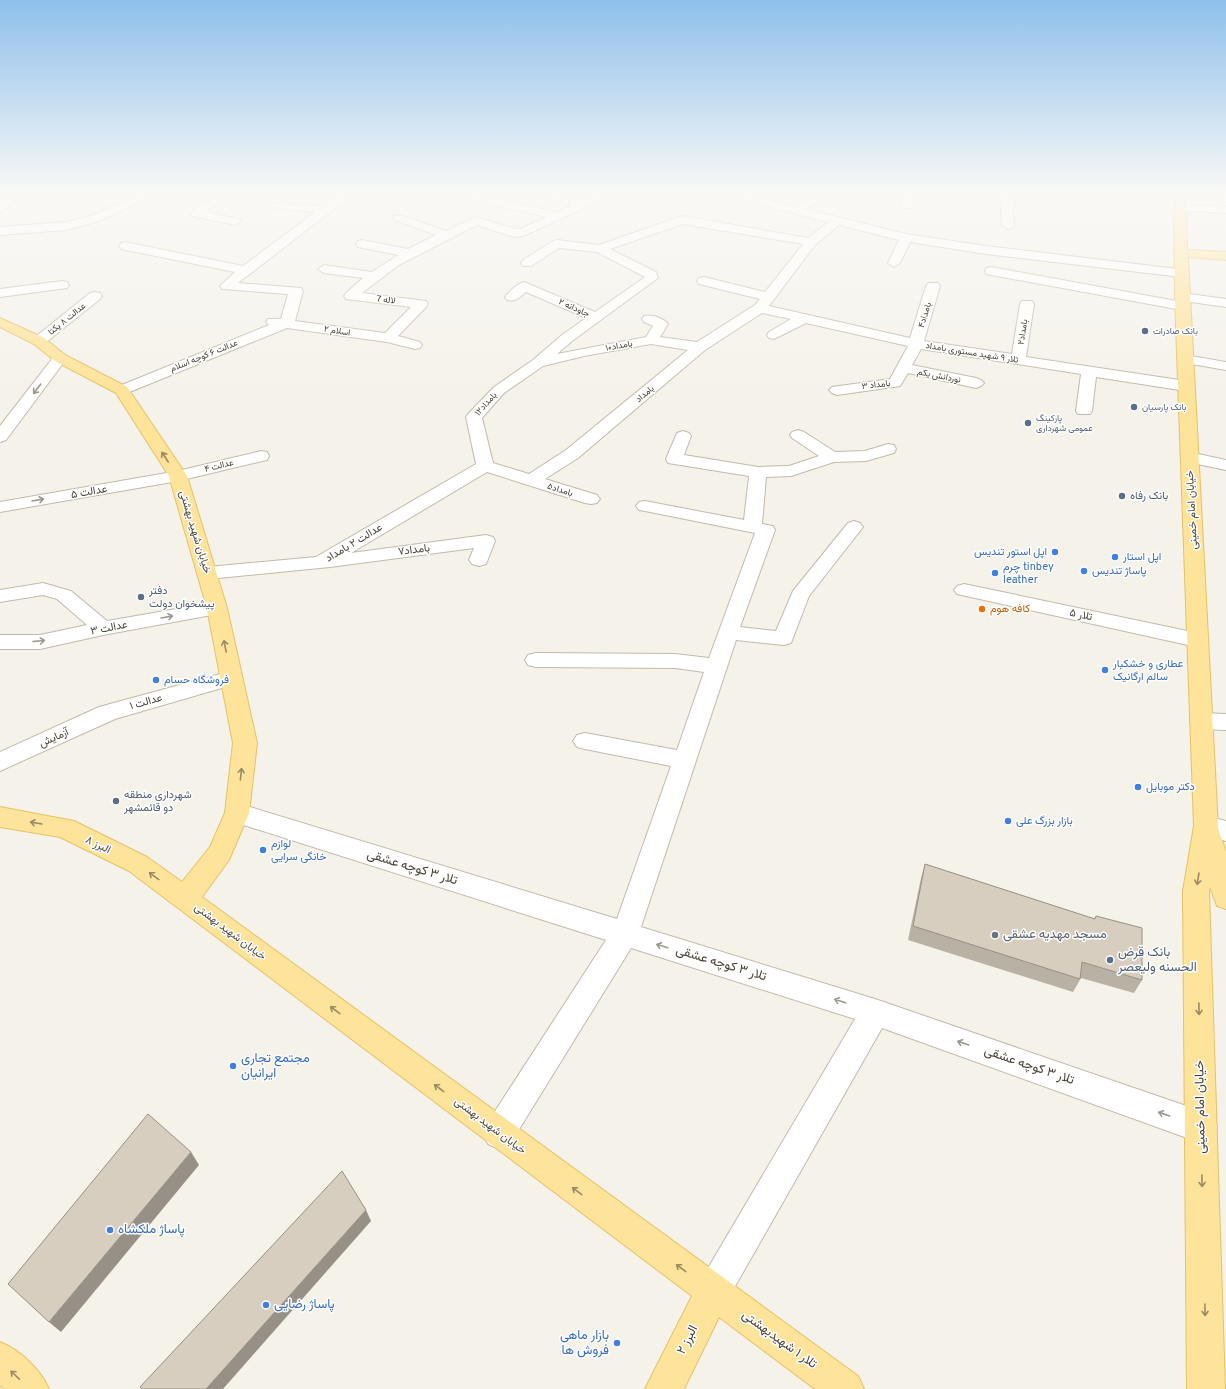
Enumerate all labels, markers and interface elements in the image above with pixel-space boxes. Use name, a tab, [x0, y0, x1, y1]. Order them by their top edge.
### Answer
street label: لاله 7	[376, 294, 396, 306]
street label: جاودانه ۲	[557, 296, 591, 320]
street label: عدالت ۸ یکتا	[46, 300, 88, 338]
street label: بامداد۴	[916, 301, 934, 329]
street label: بامداد۲	[1016, 318, 1030, 346]
street label: اسلام ۲	[323, 323, 351, 339]
marker: بانک صادرات	[1140, 326, 1150, 336]
place label: بانک صادرات	[1153, 326, 1198, 337]
street label: عدالت ۶ کوچه اسلام	[169, 337, 240, 375]
street label: بامداد۱۰	[605, 338, 634, 354]
street label: تلار ۹ شهید مستوری بامداد	[925, 340, 1019, 366]
street label: نوردانش یکم	[916, 366, 962, 386]
street label: بامداد ۳	[861, 378, 891, 392]
street label: بامداد	[633, 383, 657, 405]
one-way arrow	[33, 384, 41, 395]
street label: بامداد۱۲	[472, 390, 500, 418]
marker: بانک پارسیان	[1129, 402, 1139, 412]
place label: بانک پارسیان	[1142, 402, 1187, 413]
place label: پارکینگ عمومی شهرداری	[1036, 413, 1093, 434]
marker: پارکینگ عمومی شهرداری	[1023, 418, 1033, 428]
one-way arrow	[161, 452, 169, 463]
street label: عدالت ۴	[203, 457, 235, 475]
street label: خیابان امام خمینی	[1183, 470, 1201, 550]
street label: بامداد۵	[546, 481, 575, 499]
street label: عدالت ۵	[70, 482, 108, 502]
street label: خیابان شهید بهشتی	[176, 489, 214, 575]
place label: بانک رفاه	[1130, 489, 1168, 503]
marker: بانک رفاه	[1117, 491, 1127, 501]
one-way arrow	[32, 496, 45, 504]
street label: عدالت ۲ بامداد	[323, 520, 385, 566]
street label: بامداد۷	[397, 541, 431, 559]
place label: اپل استور تندیس	[974, 545, 1047, 559]
marker: اپل استور تندیس	[1050, 547, 1060, 557]
place label: اپل استار	[1122, 550, 1161, 564]
marker: اپل استار	[1110, 552, 1120, 562]
place label: چرم tinbey leather	[1003, 560, 1054, 587]
place label: پاساژ تندیس	[1092, 564, 1146, 578]
marker: پاساژ تندیس	[1079, 566, 1089, 576]
marker: چرم tinbey leather	[990, 568, 1000, 578]
place label: دفتر پیشخوان دولت	[148, 584, 215, 611]
marker: دفتر پیشخوان دولت	[136, 592, 146, 602]
place label: کافه هوم	[990, 602, 1030, 616]
marker: کافه هوم	[977, 604, 987, 614]
street label: تلار ۵	[1068, 606, 1094, 624]
one-way arrow	[160, 613, 173, 621]
street label: عدالت ۳	[89, 618, 129, 638]
one-way arrow	[32, 638, 45, 645]
one-way arrow	[220, 640, 228, 653]
place label: عطاری و خشکبار سالم ارگانیک	[1112, 657, 1184, 684]
marker: عطاری و خشکبار سالم ارگانیک	[1100, 665, 1110, 675]
place label: فروشگاه حسام	[164, 673, 229, 687]
marker: فروشگاه حسام	[151, 675, 161, 685]
street label: عدالت ۱	[128, 691, 164, 713]
street label: آزمایش	[37, 724, 72, 751]
one-way arrow	[238, 768, 245, 781]
place label: دکتر موبایل	[1146, 780, 1195, 794]
marker: دکتر موبایل	[1133, 782, 1143, 792]
place label: شهرداری منطقه دو قائمشهر	[123, 788, 192, 815]
marker: شهرداری منطقه دو قائمشهر	[111, 796, 121, 806]
place label: بازار بزرگ علی	[1016, 814, 1073, 828]
marker: بازار بزرگ علی	[1003, 816, 1013, 826]
one-way arrow	[30, 819, 43, 827]
street label: البرز ۸	[83, 833, 113, 857]
place label: لوازم خانگی سرایی	[271, 837, 327, 864]
marker: لوازم خانگی سرایی	[258, 845, 268, 855]
street label: تلار ۳ کوچه عشقی	[365, 847, 459, 889]
one-way arrow	[149, 872, 160, 880]
one-way arrow	[1194, 872, 1202, 885]
street label: خیابان شهید بهشتی	[191, 901, 269, 963]
place label: مسجد مهدیه عشقی	[1003, 927, 1107, 943]
marker: مسجد مهدیه عشقی	[990, 930, 1000, 940]
one-way arrow	[656, 941, 668, 949]
street label: تلار ۳ کوچه عشقی	[674, 943, 768, 985]
place label: بانک قرض الحسنه ولیعصر	[1117, 945, 1197, 976]
marker: بانک قرض الحسنه ولیعصر	[1105, 955, 1115, 965]
one-way arrow	[834, 996, 846, 1004]
one-way arrow	[1195, 1002, 1202, 1015]
one-way arrow	[329, 1006, 340, 1015]
one-way arrow	[957, 1038, 969, 1046]
street label: تلار ۳ کوچه عشقی	[982, 1043, 1076, 1089]
place label: مجتمع تجاری ایرانیان	[241, 1051, 310, 1082]
street label: خیابان امام خمینی	[1192, 1060, 1210, 1154]
marker: مجتمع تجاری ایرانیان	[228, 1061, 238, 1071]
one-way arrow	[434, 1084, 445, 1092]
street label: خیابان شهید بهشتی	[451, 1095, 529, 1157]
one-way arrow	[1158, 1110, 1171, 1117]
one-way arrow	[1198, 1174, 1206, 1187]
one-way arrow	[572, 1187, 583, 1195]
place label: پاساژ ملکشاه	[118, 1222, 185, 1238]
marker: پاساژ ملکشاه	[105, 1225, 115, 1235]
one-way arrow	[676, 1264, 687, 1273]
place label: پاساژ رضایی	[274, 1297, 335, 1313]
marker: پاساژ رضایی	[261, 1300, 271, 1310]
one-way arrow	[1201, 1303, 1209, 1316]
street label: تلار ۱ شهیدبهشتی	[738, 1307, 820, 1373]
street label: البرز ۲	[674, 1323, 702, 1357]
place label: بازار ماهی فروش ها	[560, 1328, 609, 1359]
marker: بازار ماهی فروش ها	[612, 1338, 622, 1348]
one-way arrow	[10, 1370, 20, 1380]

